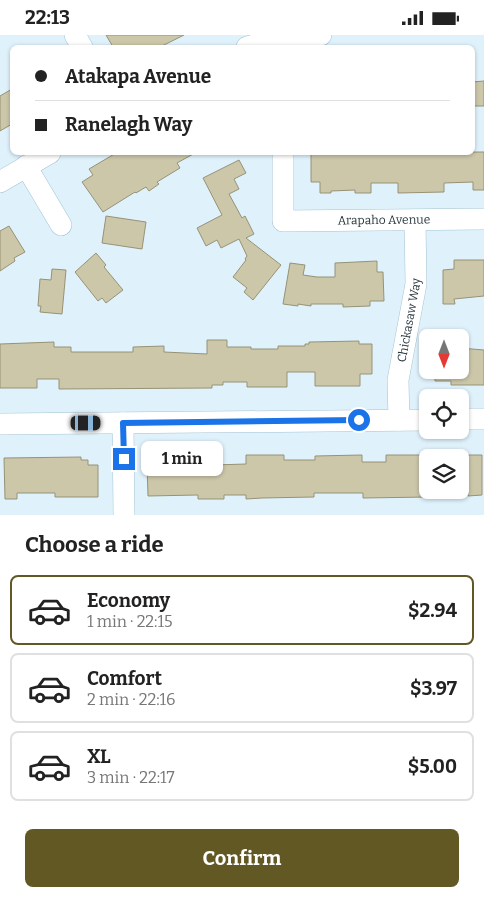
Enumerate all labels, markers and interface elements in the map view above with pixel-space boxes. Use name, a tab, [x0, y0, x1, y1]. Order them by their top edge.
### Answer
text: 22:13	[25, 6, 70, 29]
text: Atakapa Avenue	[65, 65, 211, 88]
text: Ranelagh Way	[65, 113, 192, 136]
street label: Arapaho Avenue	[338, 213, 430, 227]
street label: Chickasaw Way	[394, 277, 423, 363]
north arrow	[419, 329, 469, 379]
map controls	[419, 329, 469, 499]
button: locate	[419, 389, 469, 439]
route start	[348, 409, 370, 431]
car	[71, 416, 101, 431]
callout: 1 min	[142, 441, 224, 477]
route end	[113, 448, 135, 470]
text: 1 min	[162, 449, 202, 468]
button: layers	[419, 449, 469, 499]
text: Choose a ride	[25, 531, 164, 558]
icon: car	[27, 588, 72, 633]
text: Economy	[87, 589, 170, 612]
text: $2.94	[408, 599, 457, 622]
text: 1 min · 22:15	[87, 612, 172, 631]
icon: car	[27, 666, 72, 711]
text: Comfort	[87, 667, 162, 690]
text: $3.97	[410, 677, 457, 700]
text: 2 min · 22:16	[87, 690, 176, 709]
icon: car	[27, 744, 72, 789]
text: XL	[87, 745, 111, 768]
text: $5.00	[408, 755, 457, 778]
text: 3 min · 22:17	[87, 768, 174, 787]
button: Confirm	[25, 829, 459, 887]

